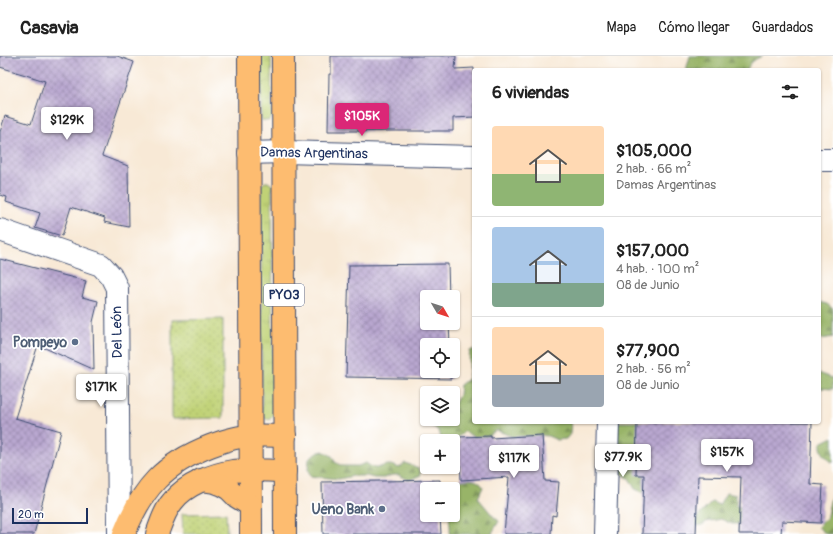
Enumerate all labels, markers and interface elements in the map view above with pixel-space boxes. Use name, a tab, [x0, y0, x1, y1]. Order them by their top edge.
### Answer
text: Casavia	[20, 16, 79, 40]
text: Mapa	[607, 19, 636, 36]
text: Cómo llegar	[658, 19, 730, 36]
text: Guardados	[752, 19, 813, 36]
icon: filters	[779, 81, 801, 103]
text: 6 viviendas	[492, 82, 569, 103]
pin: $105K	[334, 103, 390, 137]
pin: $129K	[39, 107, 95, 141]
text: $105K	[344, 108, 380, 124]
text: $129K	[50, 112, 84, 128]
text: $105,000	[616, 140, 692, 161]
icon: home	[524, 142, 572, 190]
street label: Damas Argentinas	[260, 144, 369, 162]
text: 2 hab. · 66 m²	[616, 161, 691, 177]
text: Damas Argentinas	[616, 177, 716, 193]
text: $157,000	[616, 240, 689, 261]
icon: home	[524, 243, 572, 291]
text: 4 hab. · 100 m²	[616, 261, 699, 277]
text: 08 de Junio	[616, 277, 679, 293]
road number: PY03	[264, 284, 304, 306]
north arrow	[420, 290, 460, 330]
map controls	[420, 290, 460, 522]
street label: Del León	[108, 306, 126, 358]
place label: Pompeyo	[13, 334, 67, 351]
marker: Pompeyo	[70, 337, 80, 347]
button: locate	[420, 338, 460, 378]
text: $77,900	[616, 340, 680, 361]
icon: home	[524, 343, 572, 391]
text: 2 hab. · 56 m²	[616, 361, 691, 377]
pin: $171K	[73, 374, 129, 408]
text: 08 de Junio	[616, 377, 679, 393]
text: $171K	[85, 379, 117, 395]
button: layers	[420, 386, 460, 426]
button: +	[420, 434, 460, 474]
pin: $157K	[699, 439, 755, 473]
pin: $77.9K	[590, 444, 656, 478]
text: $157K	[710, 444, 744, 460]
pin: $117K	[486, 445, 542, 479]
text: $77.9K	[604, 449, 642, 465]
text: $117K	[498, 450, 530, 466]
button: −	[420, 482, 460, 522]
place label: Ueno Bank	[312, 501, 374, 518]
marker: Ueno Bank	[377, 504, 387, 514]
scale bar	[12, 506, 88, 525]
text: 20 m	[18, 508, 44, 521]

